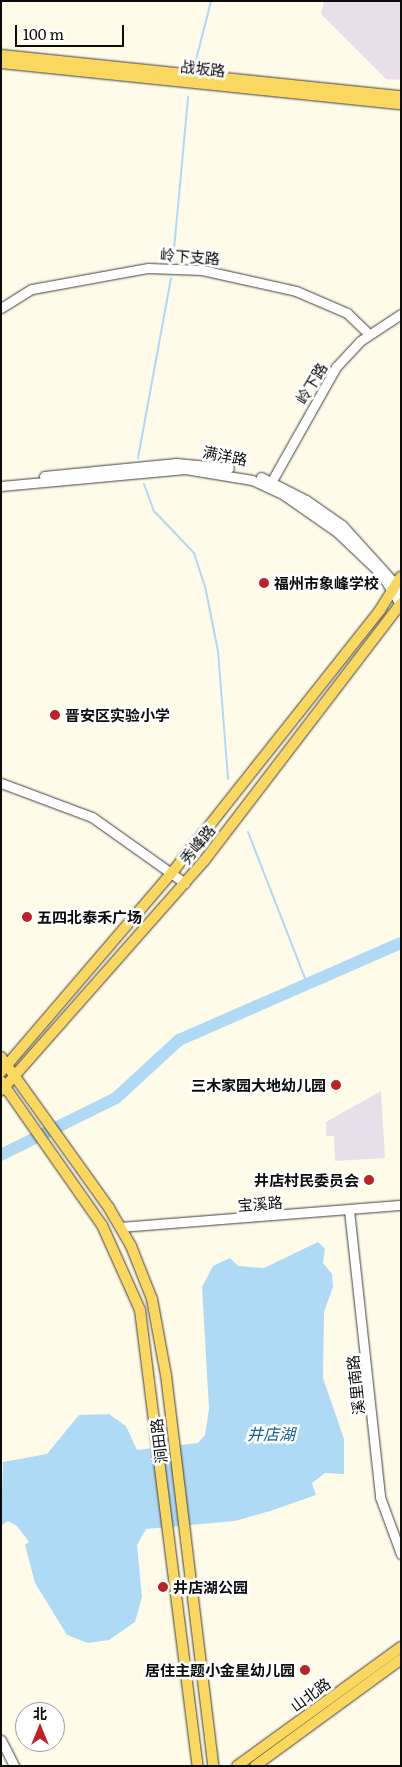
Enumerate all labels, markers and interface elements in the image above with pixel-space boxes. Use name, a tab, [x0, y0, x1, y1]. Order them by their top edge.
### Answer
scale bar	[18, 15, 126, 47]
text: 100 m	[23, 22, 64, 45]
street label: 战坂路	[180, 57, 226, 79]
street label: 岭下支路	[159, 245, 221, 267]
street label: 岭下路	[292, 359, 330, 407]
street label: 满洋路	[201, 442, 249, 468]
place label: 福州市象峰学校	[274, 574, 379, 592]
marker: 福州市象峰学校	[258, 577, 270, 589]
place label: 晋安区实验小学	[65, 706, 170, 724]
marker: 晋安区实验小学	[49, 709, 61, 721]
street label: 秀峰路	[176, 821, 218, 867]
place label: 五四北泰禾广场	[37, 908, 142, 926]
marker: 五四北泰禾广场	[21, 911, 33, 923]
place label: 三木家园大地幼儿园	[191, 1076, 326, 1094]
marker: 三木家园大地幼儿园	[330, 1079, 342, 1091]
place label: 井店村民委员会	[254, 1171, 359, 1189]
marker: 井店村民委员会	[363, 1174, 375, 1186]
street label: 宝溪路	[237, 1192, 283, 1214]
street label: 溪里南路	[343, 1354, 367, 1416]
street label: 涧田路	[146, 1418, 170, 1464]
water label: 井店湖	[247, 1423, 295, 1443]
place label: 井店湖公园	[173, 1578, 248, 1596]
marker: 井店湖公园	[157, 1581, 169, 1593]
place label: 居住主题小金星幼儿园	[145, 1661, 295, 1679]
marker: 居住主题小金星幼儿园	[299, 1664, 311, 1676]
street label: 山北路	[287, 1673, 333, 1715]
north arrow	[15, 1702, 65, 1752]
text: 北	[33, 1703, 47, 1723]

